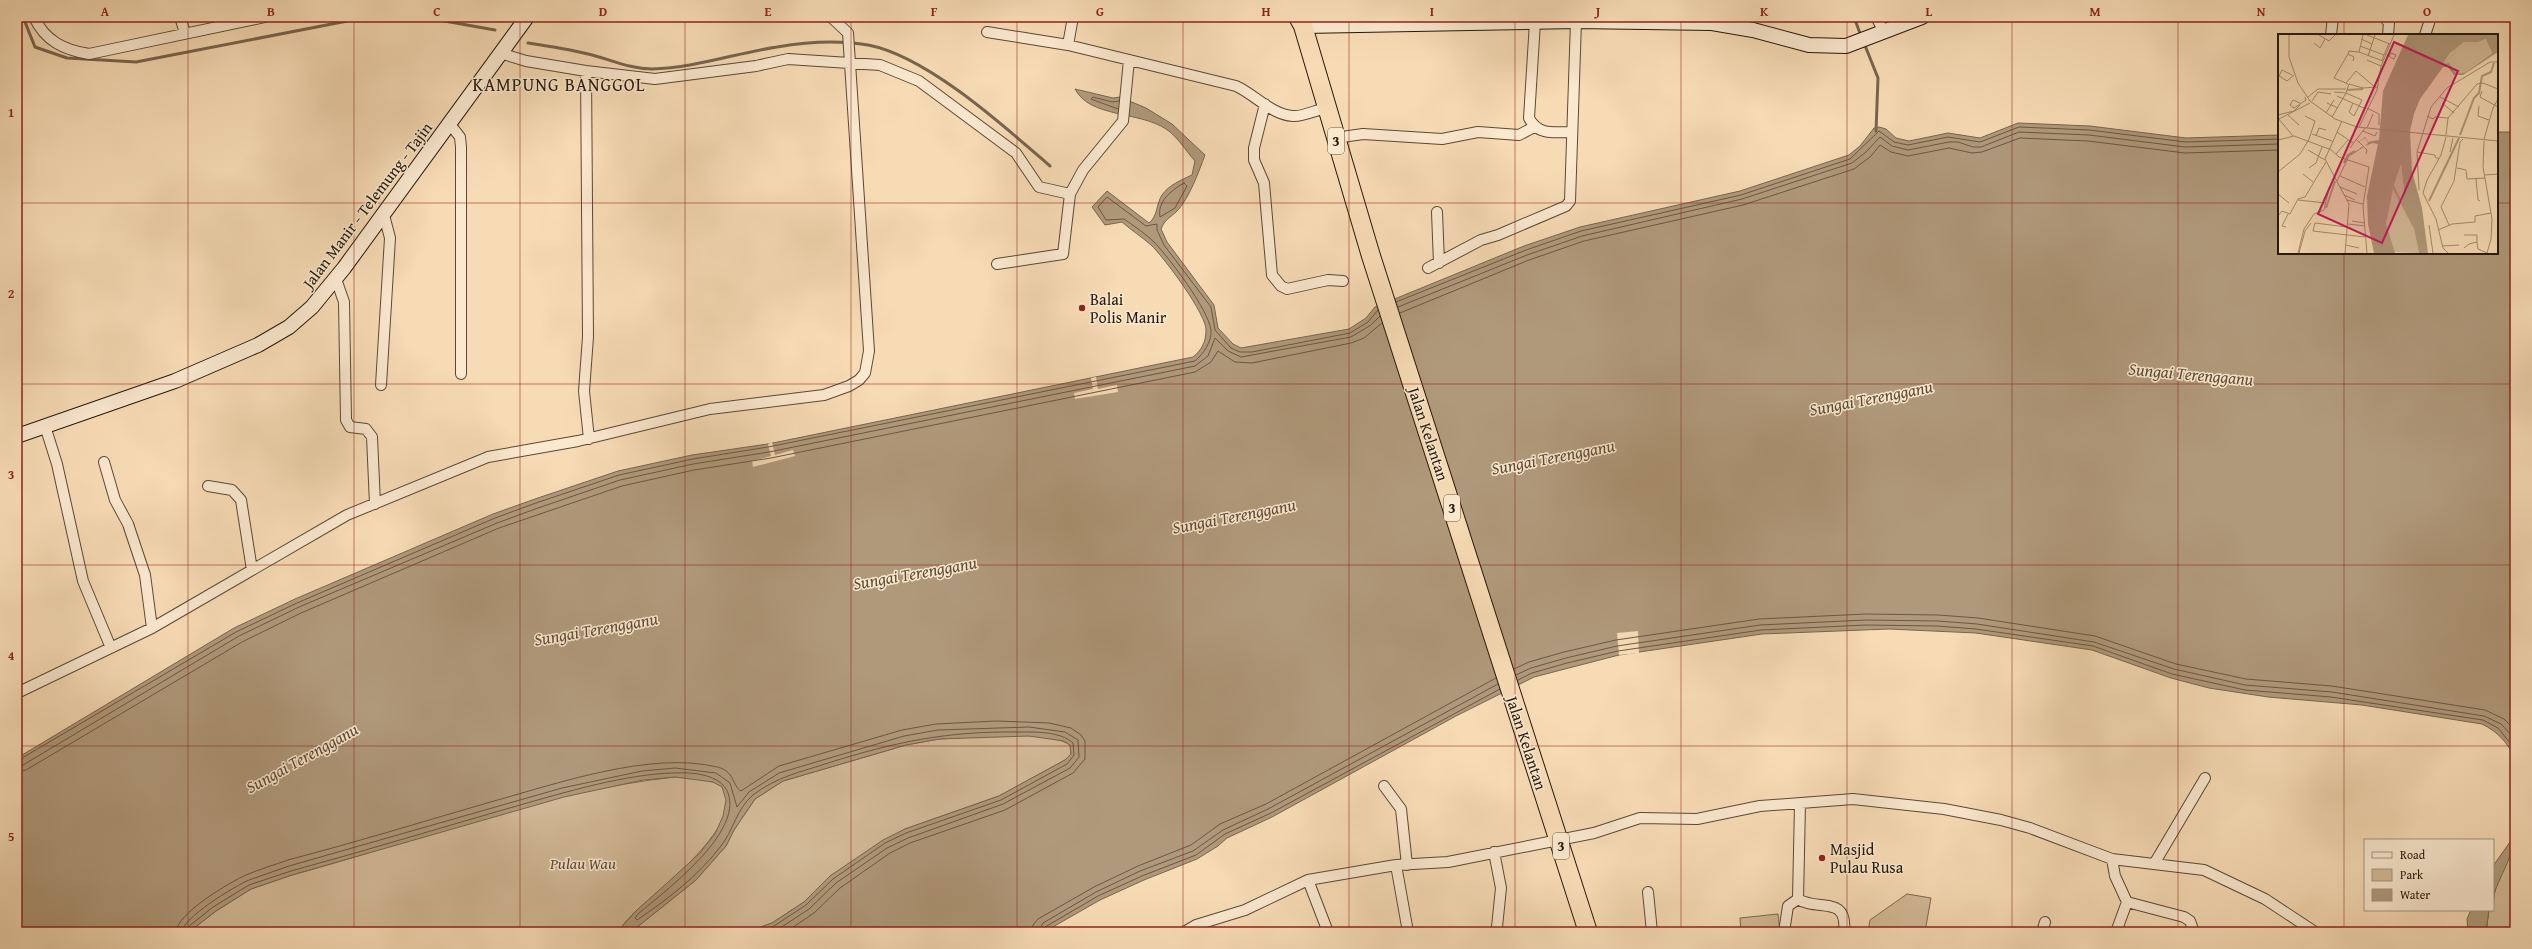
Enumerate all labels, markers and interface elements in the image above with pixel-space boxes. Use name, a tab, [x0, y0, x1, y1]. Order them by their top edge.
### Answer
text: A	[101, 2, 110, 21]
text: B	[267, 2, 275, 21]
text: C	[433, 2, 441, 21]
text: D	[599, 2, 607, 21]
text: E	[765, 2, 772, 21]
text: F	[931, 2, 938, 21]
text: G	[1096, 2, 1104, 21]
text: H	[1261, 2, 1271, 21]
text: I	[1430, 2, 1434, 21]
text: J	[1594, 2, 1601, 21]
text: K	[1760, 2, 1769, 21]
text: L	[1926, 2, 1933, 21]
text: M	[2089, 2, 2101, 21]
text: N	[2257, 2, 2266, 21]
text: O	[2423, 2, 2431, 21]
inset map	[2278, 34, 2498, 254]
district label: KAMPUNG BANGGOL	[472, 71, 646, 98]
text: 1	[8, 103, 14, 122]
street label: Jalan Manir - Telemung - Tajin	[295, 117, 438, 295]
road number: 3	[1328, 128, 1344, 154]
text: 2	[8, 284, 15, 303]
place label: Balai Polis Manir	[1090, 287, 1167, 329]
marker: Balai Polis Manir	[1077, 303, 1087, 313]
water label: Sungai Terengganu	[2128, 356, 2255, 391]
water label: Sungai Terengganu	[1807, 373, 1935, 422]
street label: Jalan Kelantan	[1402, 382, 1455, 484]
water label: Sungai Terengganu	[1489, 432, 1617, 481]
text: 3	[8, 465, 14, 484]
water label: Sungai Terengganu	[1170, 491, 1298, 540]
road number: 3	[1444, 495, 1460, 521]
water label: Sungai Terengganu	[851, 549, 979, 596]
water label: Sungai Terengganu	[532, 605, 660, 652]
text: 4	[8, 646, 15, 665]
street label: Jalan Kelantan	[1500, 691, 1553, 793]
water label: Sungai Terengganu	[241, 716, 363, 799]
text: 5	[8, 827, 15, 846]
road number: 3	[1553, 833, 1569, 859]
place label: Masjid Pulau Rusa	[1830, 837, 1904, 879]
legend	[2364, 839, 2494, 911]
text: Road	[2400, 846, 2426, 863]
park label: Pulau Wau	[549, 851, 616, 875]
marker: Masjid Pulau Rusa	[1817, 853, 1827, 863]
text: Park	[2400, 866, 2424, 883]
text: Water	[2400, 886, 2430, 903]

